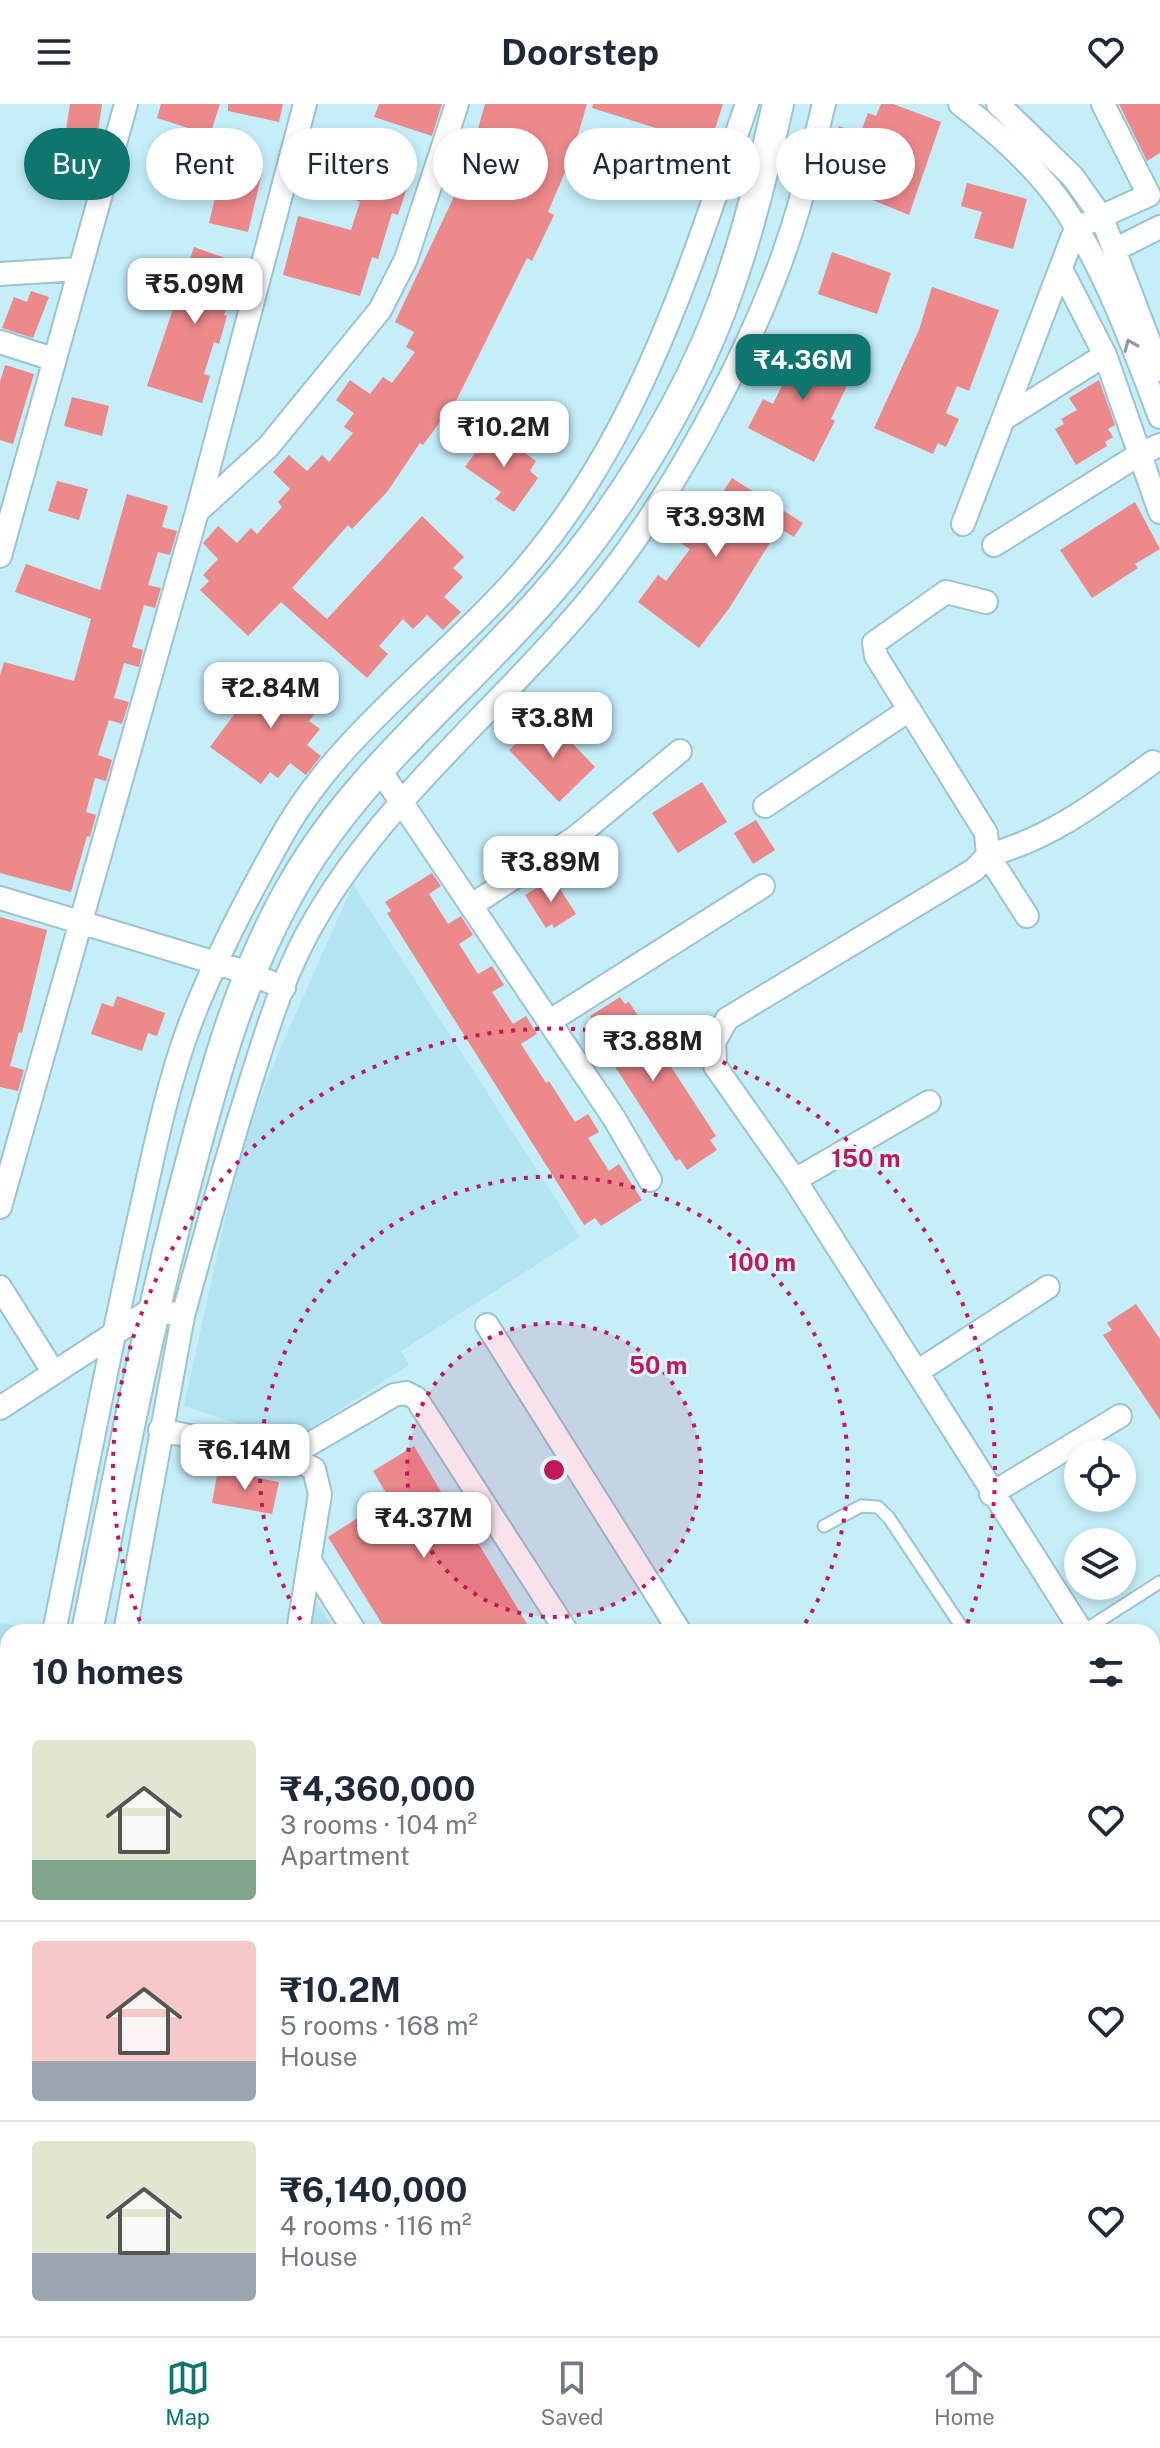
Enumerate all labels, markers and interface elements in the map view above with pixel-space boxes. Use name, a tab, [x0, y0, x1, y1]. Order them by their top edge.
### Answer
icon: menu	[32, 30, 76, 74]
icon: heart	[1084, 30, 1128, 74]
text: Doorstep	[501, 31, 659, 73]
chip: Buy	[24, 128, 130, 200]
chip: Rent	[146, 128, 263, 200]
chip: Filters	[279, 128, 417, 200]
chip: New	[433, 128, 548, 200]
chip: Apartment	[564, 128, 760, 200]
chip: House	[776, 128, 915, 200]
pin: ₹5.09M	[130, 258, 260, 326]
text: ₹5.09M	[146, 268, 244, 299]
pin: ₹4.36M	[738, 334, 868, 402]
one-way arrow	[1124, 339, 1140, 353]
text: ₹4.36M	[753, 344, 853, 375]
pin: ₹10.2M	[439, 401, 569, 469]
text: ₹10.2M	[458, 411, 550, 442]
pin: ₹3.93M	[651, 491, 781, 559]
text: ₹3.93M	[666, 501, 766, 532]
pin: ₹2.84M	[206, 662, 336, 730]
text: ₹2.84M	[222, 672, 320, 703]
pin: ₹3.8M	[497, 692, 609, 760]
text: ₹3.8M	[512, 702, 594, 733]
pin: ₹3.89M	[486, 836, 616, 904]
text: ₹3.89M	[501, 846, 601, 877]
pin: ₹3.88M	[588, 1015, 718, 1083]
text: ₹3.88M	[603, 1025, 703, 1056]
text: 150 m	[832, 1144, 900, 1172]
text: 100 m	[728, 1248, 796, 1276]
text: 50 m	[629, 1351, 687, 1379]
pin: ₹6.14M	[180, 1424, 310, 1492]
text: ₹6.14M	[199, 1434, 291, 1465]
map controls	[1064, 1440, 1136, 1600]
button: locate	[1064, 1440, 1136, 1512]
centre of rings	[540, 1456, 568, 1484]
pin: ₹4.37M	[359, 1492, 489, 1560]
text: ₹4.37M	[375, 1502, 473, 1533]
button: layers	[1064, 1528, 1136, 1600]
icon: filters	[1084, 1650, 1128, 1694]
text: 10 homes	[32, 1652, 184, 1692]
text: ₹4,360,000	[280, 1769, 475, 1809]
icon: home	[96, 1772, 192, 1868]
icon: heart	[1084, 1798, 1128, 1842]
text: 3 rooms · 104 m²	[280, 1809, 477, 1840]
text: Apartment	[280, 1840, 410, 1871]
text: ₹10.2M	[280, 1970, 401, 2010]
icon: home	[96, 1973, 192, 2069]
icon: heart	[1084, 1999, 1128, 2043]
text: 5 rooms · 168 m²	[280, 2010, 478, 2041]
text: House	[280, 2041, 357, 2072]
text: ₹6,140,000	[280, 2170, 467, 2210]
icon: home	[96, 2173, 192, 2269]
icon: heart	[1084, 2199, 1128, 2243]
text: 4 rooms · 116 m²	[280, 2210, 472, 2241]
text: House	[280, 2241, 357, 2272]
tab: Map	[165, 2356, 210, 2430]
tab: Saved	[541, 2356, 603, 2430]
tab: Home	[934, 2356, 995, 2430]

